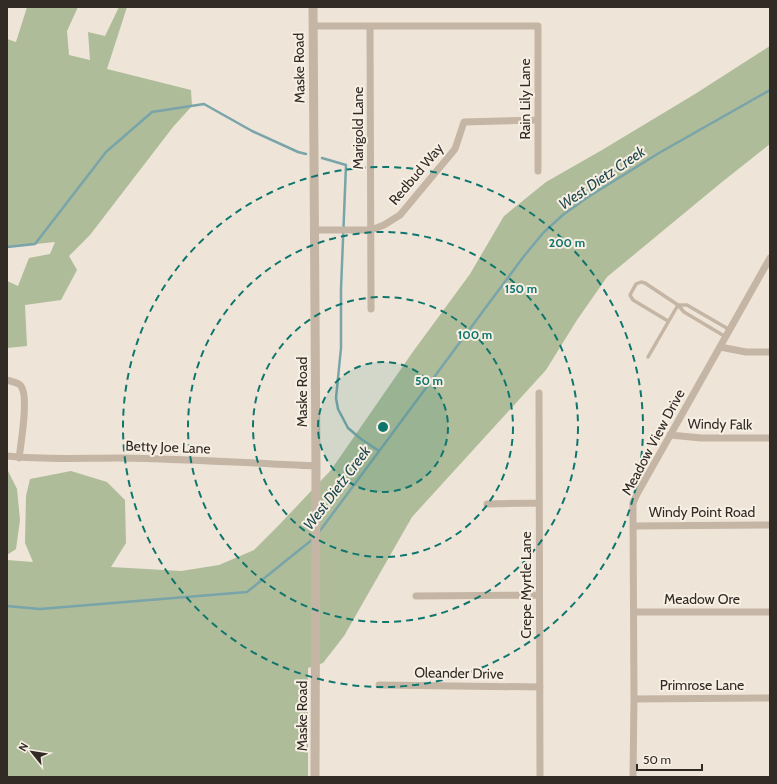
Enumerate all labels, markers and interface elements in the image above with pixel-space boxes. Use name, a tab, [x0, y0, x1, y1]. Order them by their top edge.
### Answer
street label: Maske Road	[289, 33, 309, 103]
street label: Rain Lily Lane	[516, 58, 534, 140]
street label: Marigold Lane	[349, 87, 367, 169]
street label: Redbud Way	[385, 139, 447, 209]
water label: West Dietz Creek	[555, 142, 649, 214]
text: 200 m	[549, 235, 585, 250]
text: 150 m	[505, 281, 537, 296]
text: 100 m	[458, 327, 492, 342]
street label: Maske Road	[293, 357, 311, 427]
text: 50 m	[415, 373, 443, 388]
street label: Meadow View Drive	[617, 386, 689, 498]
street label: Windy Falk	[687, 414, 753, 434]
centre of rings	[376, 420, 390, 434]
street label: Betty Joe Lane	[125, 437, 211, 457]
water label: West Dietz Creek	[300, 442, 375, 533]
street label: Windy Point Road	[649, 503, 755, 521]
street label: Crepe Myrtle Lane	[517, 531, 535, 639]
street label: Meadow Ore	[664, 590, 740, 608]
street label: Oleander Drive	[414, 663, 504, 683]
street label: Primrose Lane	[660, 676, 744, 694]
street label: Maske Road	[293, 681, 311, 751]
north arrow	[12, 732, 52, 772]
text: N	[15, 740, 31, 754]
scale bar	[637, 746, 702, 772]
text: 50 m	[643, 752, 671, 767]

